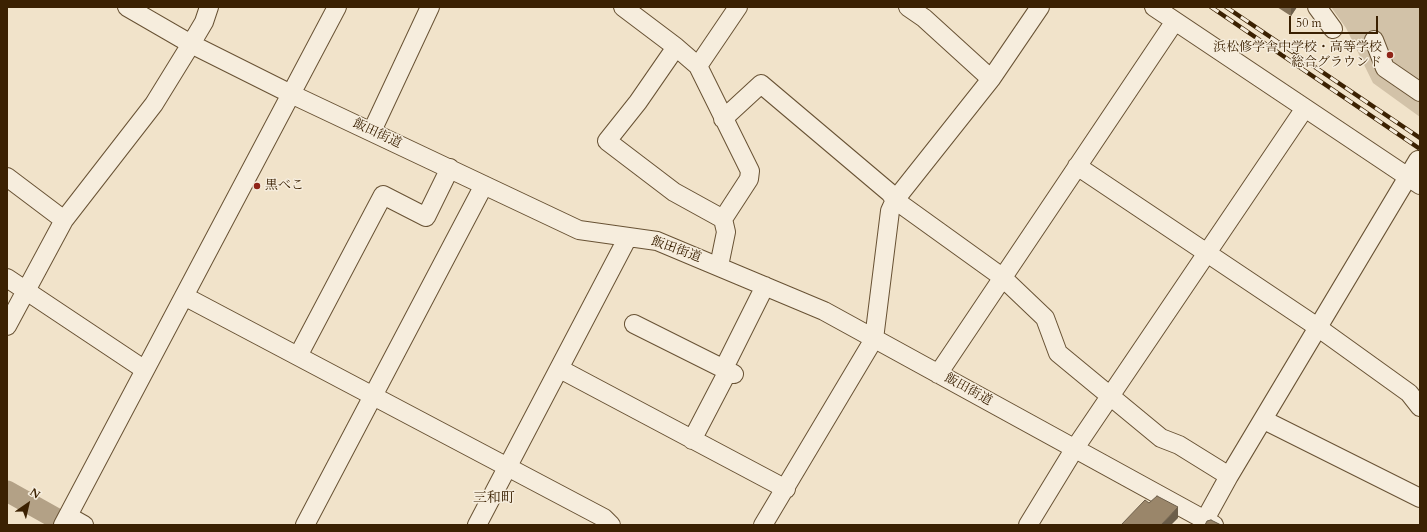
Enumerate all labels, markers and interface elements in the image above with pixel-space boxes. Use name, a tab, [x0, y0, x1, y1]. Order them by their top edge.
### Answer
scale bar	[1291, 8, 1380, 34]
text: 50 m	[1296, 15, 1322, 31]
place label: 浜松修学舎中学校・高等学校 総合グラウンド	[1213, 40, 1382, 71]
marker: 浜松修学舎中学校・高等学校 総合グラウンド	[1385, 50, 1395, 60]
street label: 飯田街道	[350, 116, 404, 152]
place label: 黒べこ	[265, 178, 304, 194]
marker: 黒べこ	[252, 181, 262, 191]
street label: 飯田街道	[649, 234, 703, 266]
street label: 飯田街道	[941, 371, 995, 409]
north arrow	[8, 484, 48, 524]
text: N	[27, 485, 43, 503]
district label: 三和町	[473, 491, 515, 507]

